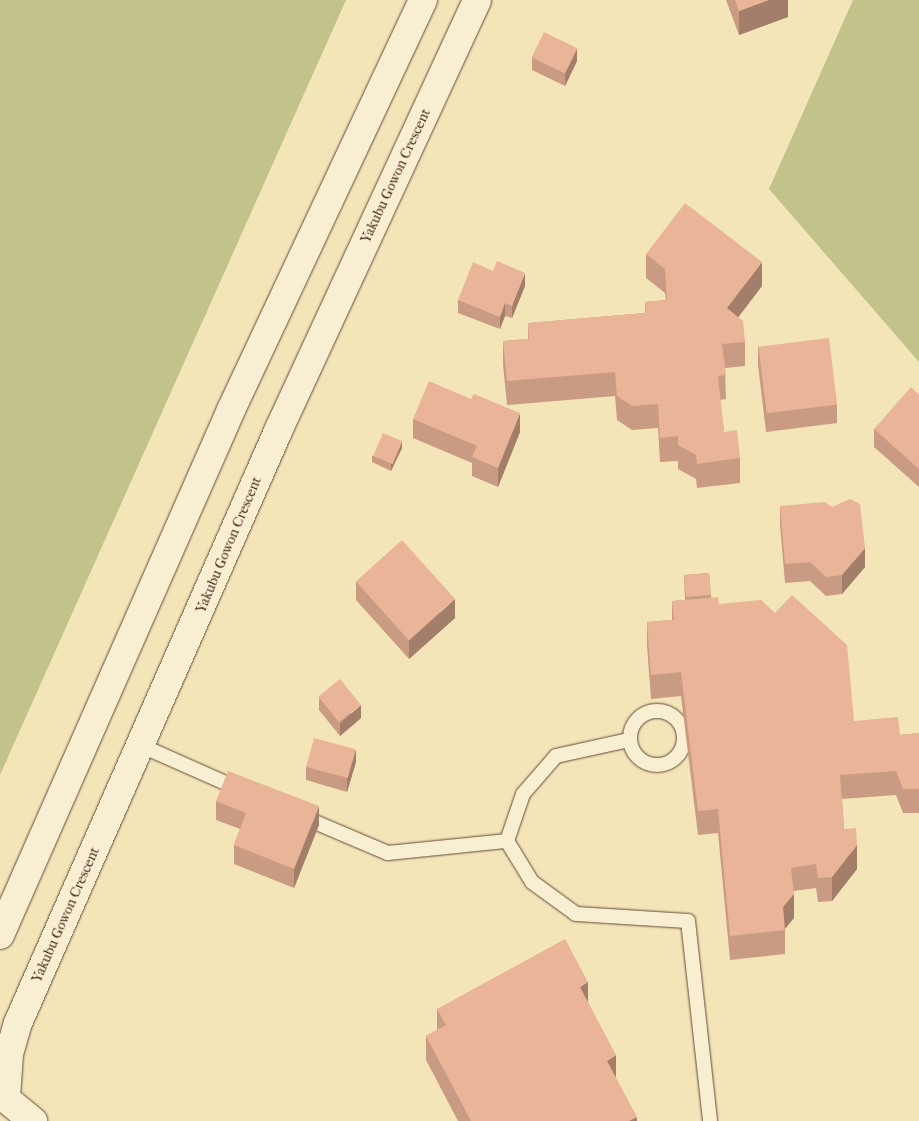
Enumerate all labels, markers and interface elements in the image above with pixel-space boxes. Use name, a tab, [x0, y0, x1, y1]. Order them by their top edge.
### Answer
street label: Yakubu Gowon Crescent	[357, 106, 435, 246]
street label: Yakubu Gowon Crescent	[193, 474, 265, 616]
street label: Yakubu Gowon Crescent	[29, 845, 103, 985]

